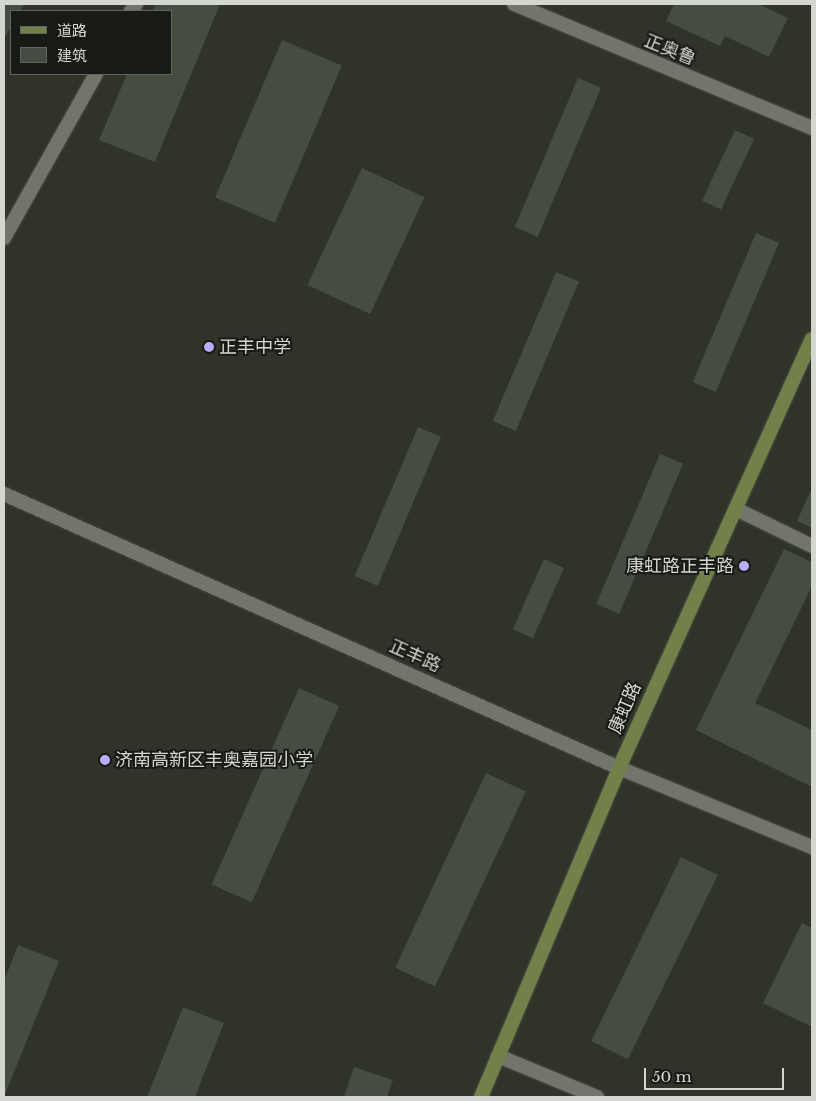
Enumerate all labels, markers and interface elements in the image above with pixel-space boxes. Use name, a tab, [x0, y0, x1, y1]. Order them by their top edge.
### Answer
legend	[10, 10, 172, 75]
text: 道路	[57, 21, 87, 40]
street label: 正奥鲁	[641, 30, 699, 70]
text: 建筑	[57, 46, 87, 65]
place label: 正丰中学	[219, 336, 291, 358]
marker: 正丰中学	[203, 341, 215, 353]
place label: 康虹路正丰路	[626, 555, 734, 577]
marker: 康虹路正丰路	[738, 560, 750, 572]
street label: 正丰路	[386, 635, 444, 677]
street label: 康虹路	[604, 679, 646, 737]
place label: 济南高新区丰奥嘉园小学	[115, 749, 313, 771]
marker: 济南高新区丰奥嘉园小学	[99, 754, 111, 766]
scale bar	[646, 1058, 786, 1090]
text: 50 m	[652, 1067, 692, 1086]

